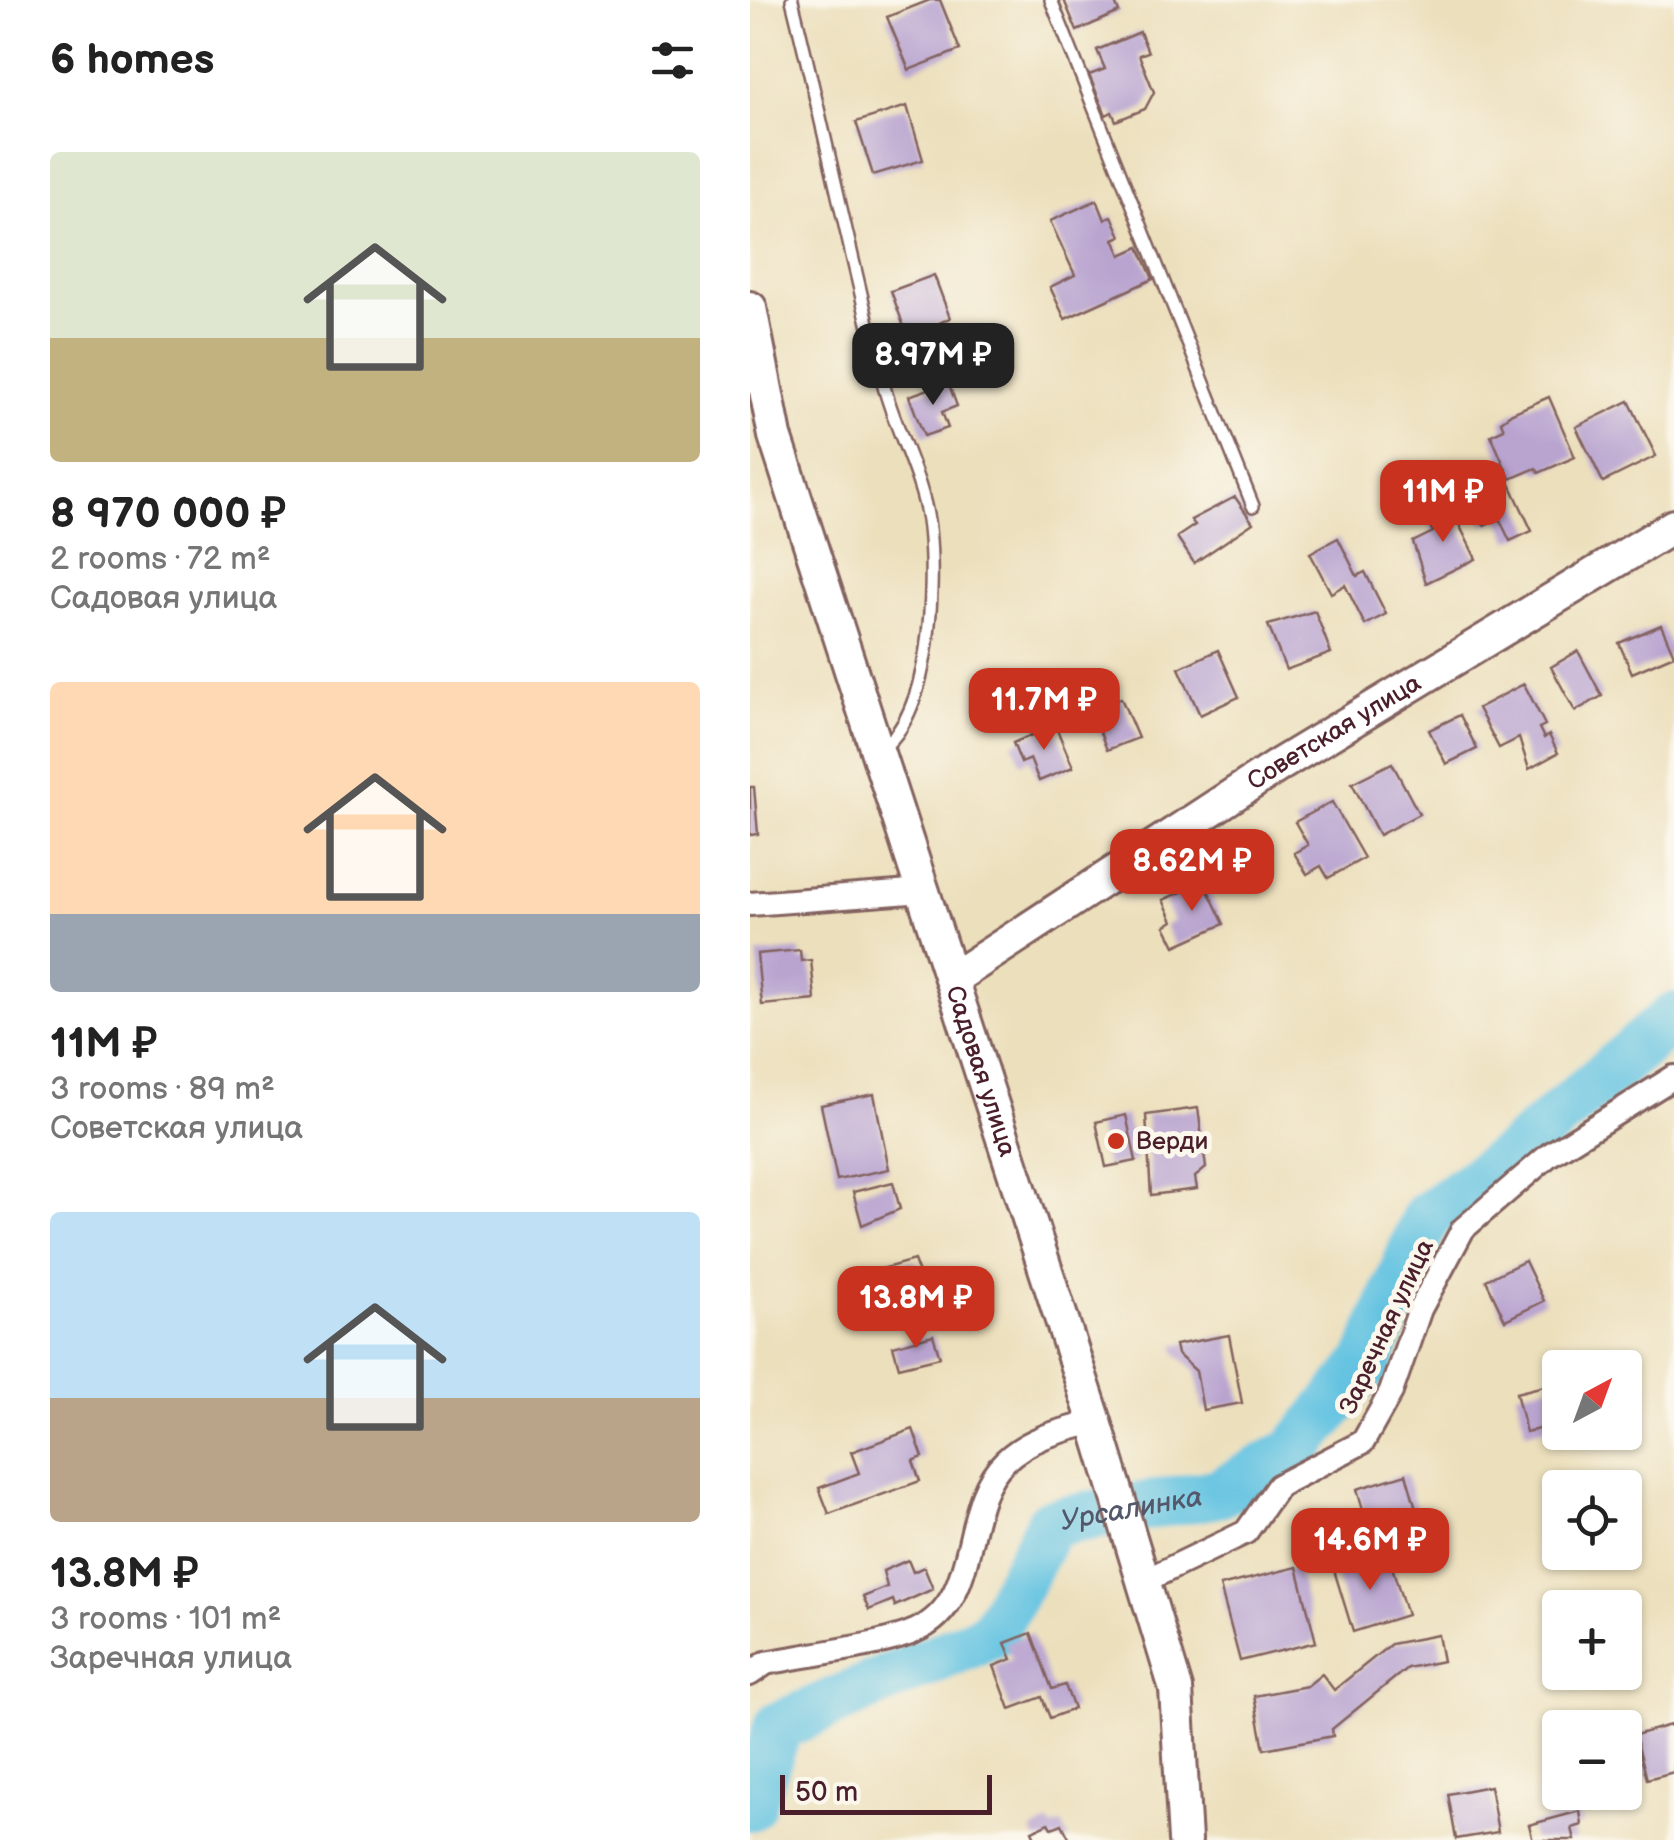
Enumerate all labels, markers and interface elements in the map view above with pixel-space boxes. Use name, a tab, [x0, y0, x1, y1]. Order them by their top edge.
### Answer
icon: filters	[645, 33, 700, 88]
text: 6 homes	[50, 35, 214, 86]
icon: home	[285, 217, 465, 397]
pin: 8.97M ₽	[841, 323, 1025, 408]
text: 8.97M ₽	[874, 336, 992, 375]
pin: 11M ₽	[1373, 460, 1513, 545]
text: 11M ₽	[1402, 473, 1484, 512]
text: 8 970 000 ₽	[50, 489, 286, 540]
text: 2 rooms · 72 m²	[50, 540, 271, 579]
text: Садовая улица	[50, 579, 277, 618]
street label: Советская улица	[1241, 667, 1427, 797]
pin: 11.7M ₽	[952, 668, 1136, 753]
text: 11.7M ₽	[991, 681, 1097, 720]
icon: home	[285, 747, 465, 927]
pin: 8.62M ₽	[1100, 829, 1284, 914]
text: 8.62M ₽	[1132, 842, 1252, 881]
street label: Садовая улица	[939, 982, 1023, 1160]
text: 11M ₽	[50, 1019, 157, 1070]
text: 3 rooms · 89 m²	[50, 1070, 275, 1109]
text: Советская улица	[50, 1109, 303, 1148]
place label: Верди	[1136, 1126, 1208, 1157]
marker: Верди	[1105, 1130, 1127, 1152]
street label: Заречная улица	[1333, 1235, 1441, 1419]
pin: 13.8M ₽	[824, 1266, 1008, 1351]
icon: home	[285, 1277, 465, 1457]
text: 13.8M ₽	[859, 1279, 973, 1318]
north arrow	[1542, 1350, 1642, 1450]
map controls	[1542, 1350, 1642, 1810]
button: locate	[1542, 1470, 1642, 1570]
water label: Урсалинка	[1058, 1480, 1205, 1537]
pin: 14.6M ₽	[1278, 1508, 1462, 1593]
text: 14.6M ₽	[1313, 1521, 1427, 1560]
text: 13.8M ₽	[50, 1549, 199, 1600]
button: +	[1542, 1590, 1642, 1690]
text: 3 rooms · 101 m²	[50, 1600, 281, 1639]
text: Заречная улица	[50, 1639, 292, 1678]
button: −	[1542, 1710, 1642, 1810]
scale bar	[780, 1770, 992, 1814]
text: 50 m	[795, 1776, 858, 1809]

